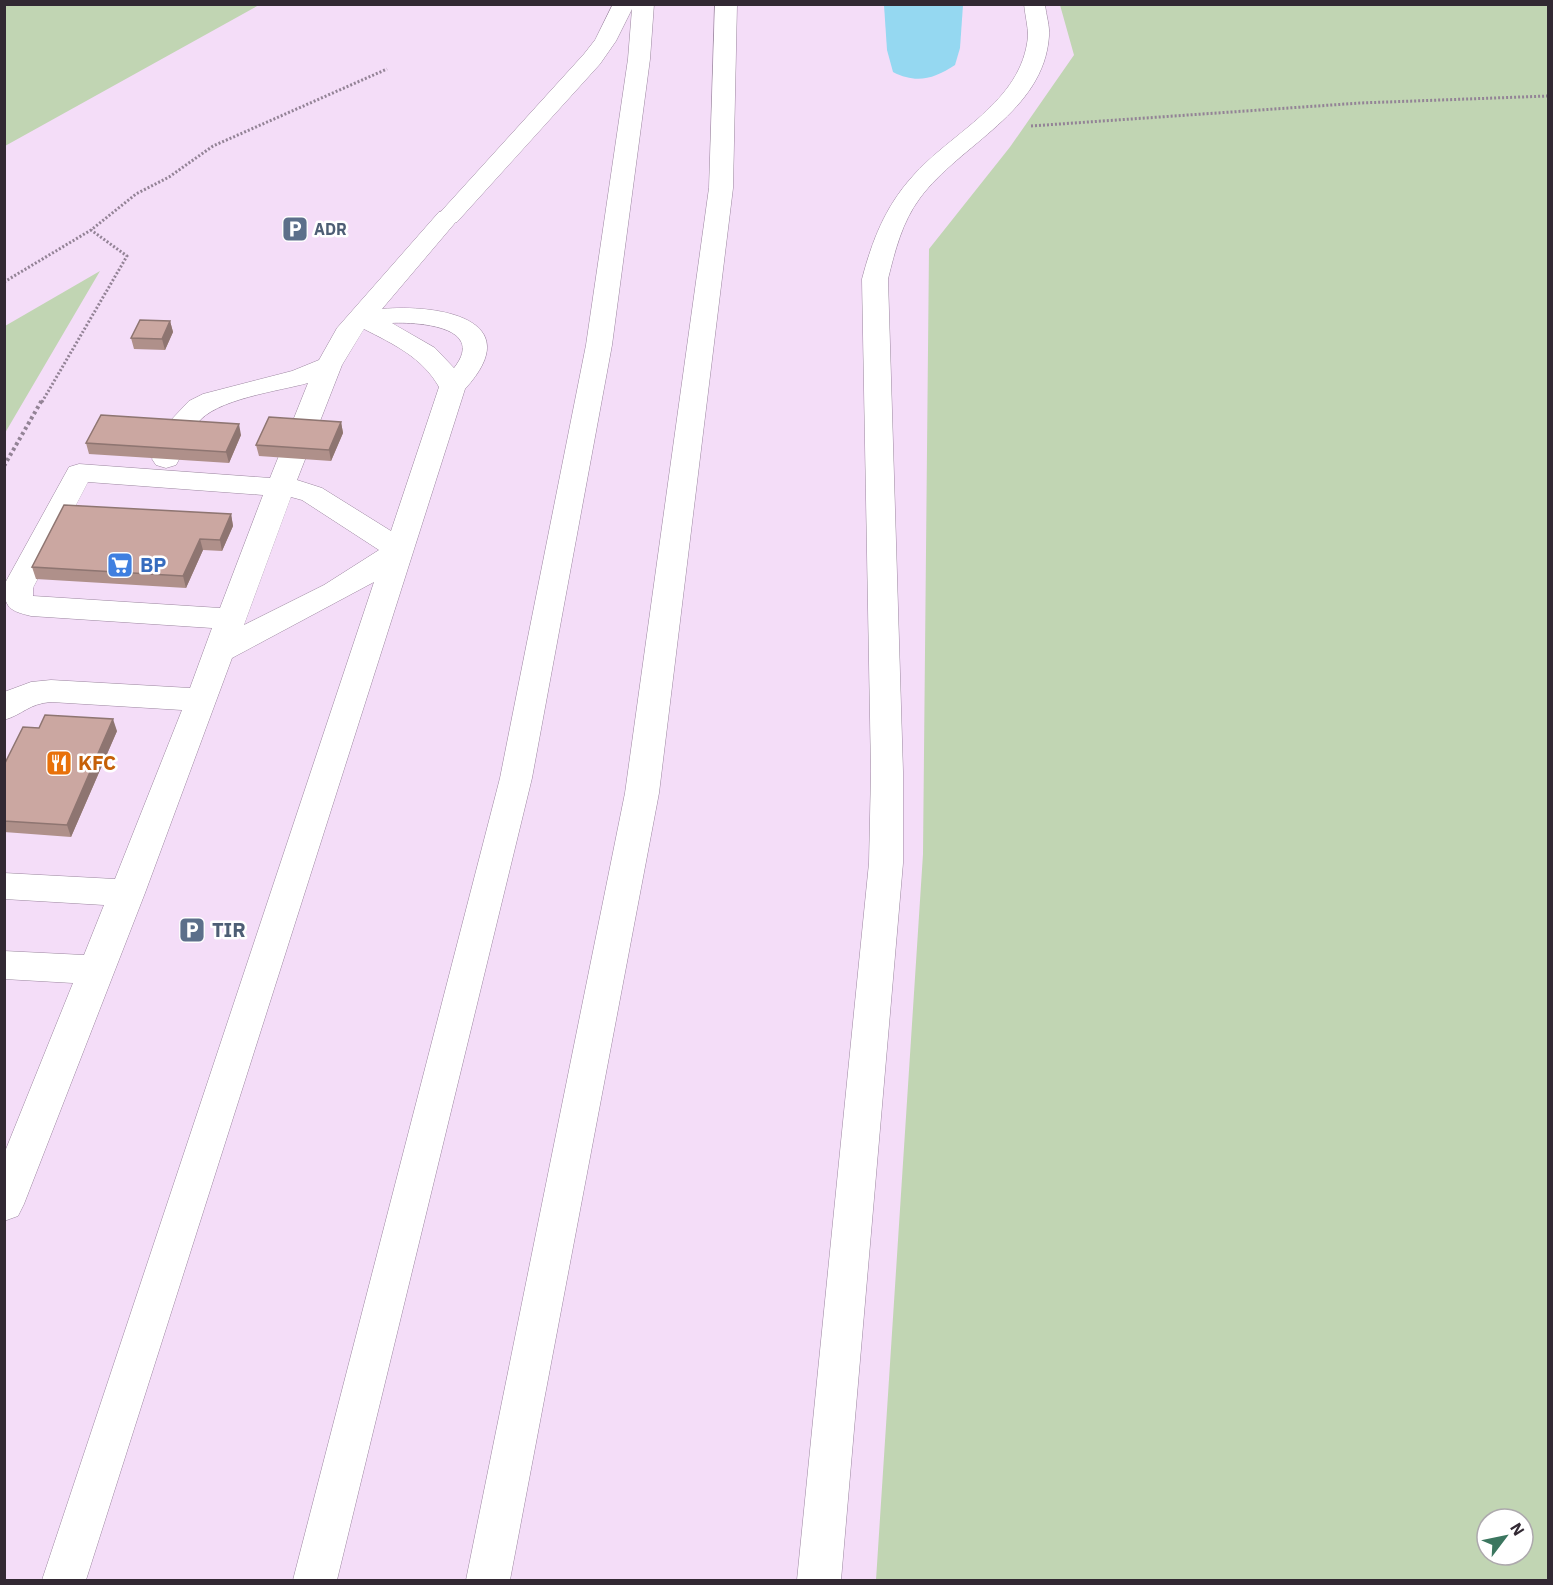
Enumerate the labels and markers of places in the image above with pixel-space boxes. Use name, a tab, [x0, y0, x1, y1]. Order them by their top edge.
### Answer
parking icon: ADR	[280, 214, 310, 244]
place label: ADR	[314, 219, 347, 239]
supermarket icon: BP	[105, 550, 135, 580]
place label: BP	[140, 551, 166, 578]
restaurant icon: KFC	[44, 748, 74, 778]
place label: KFC	[78, 749, 116, 776]
parking icon: TIR	[177, 915, 207, 945]
place label: TIR	[212, 916, 246, 943]

